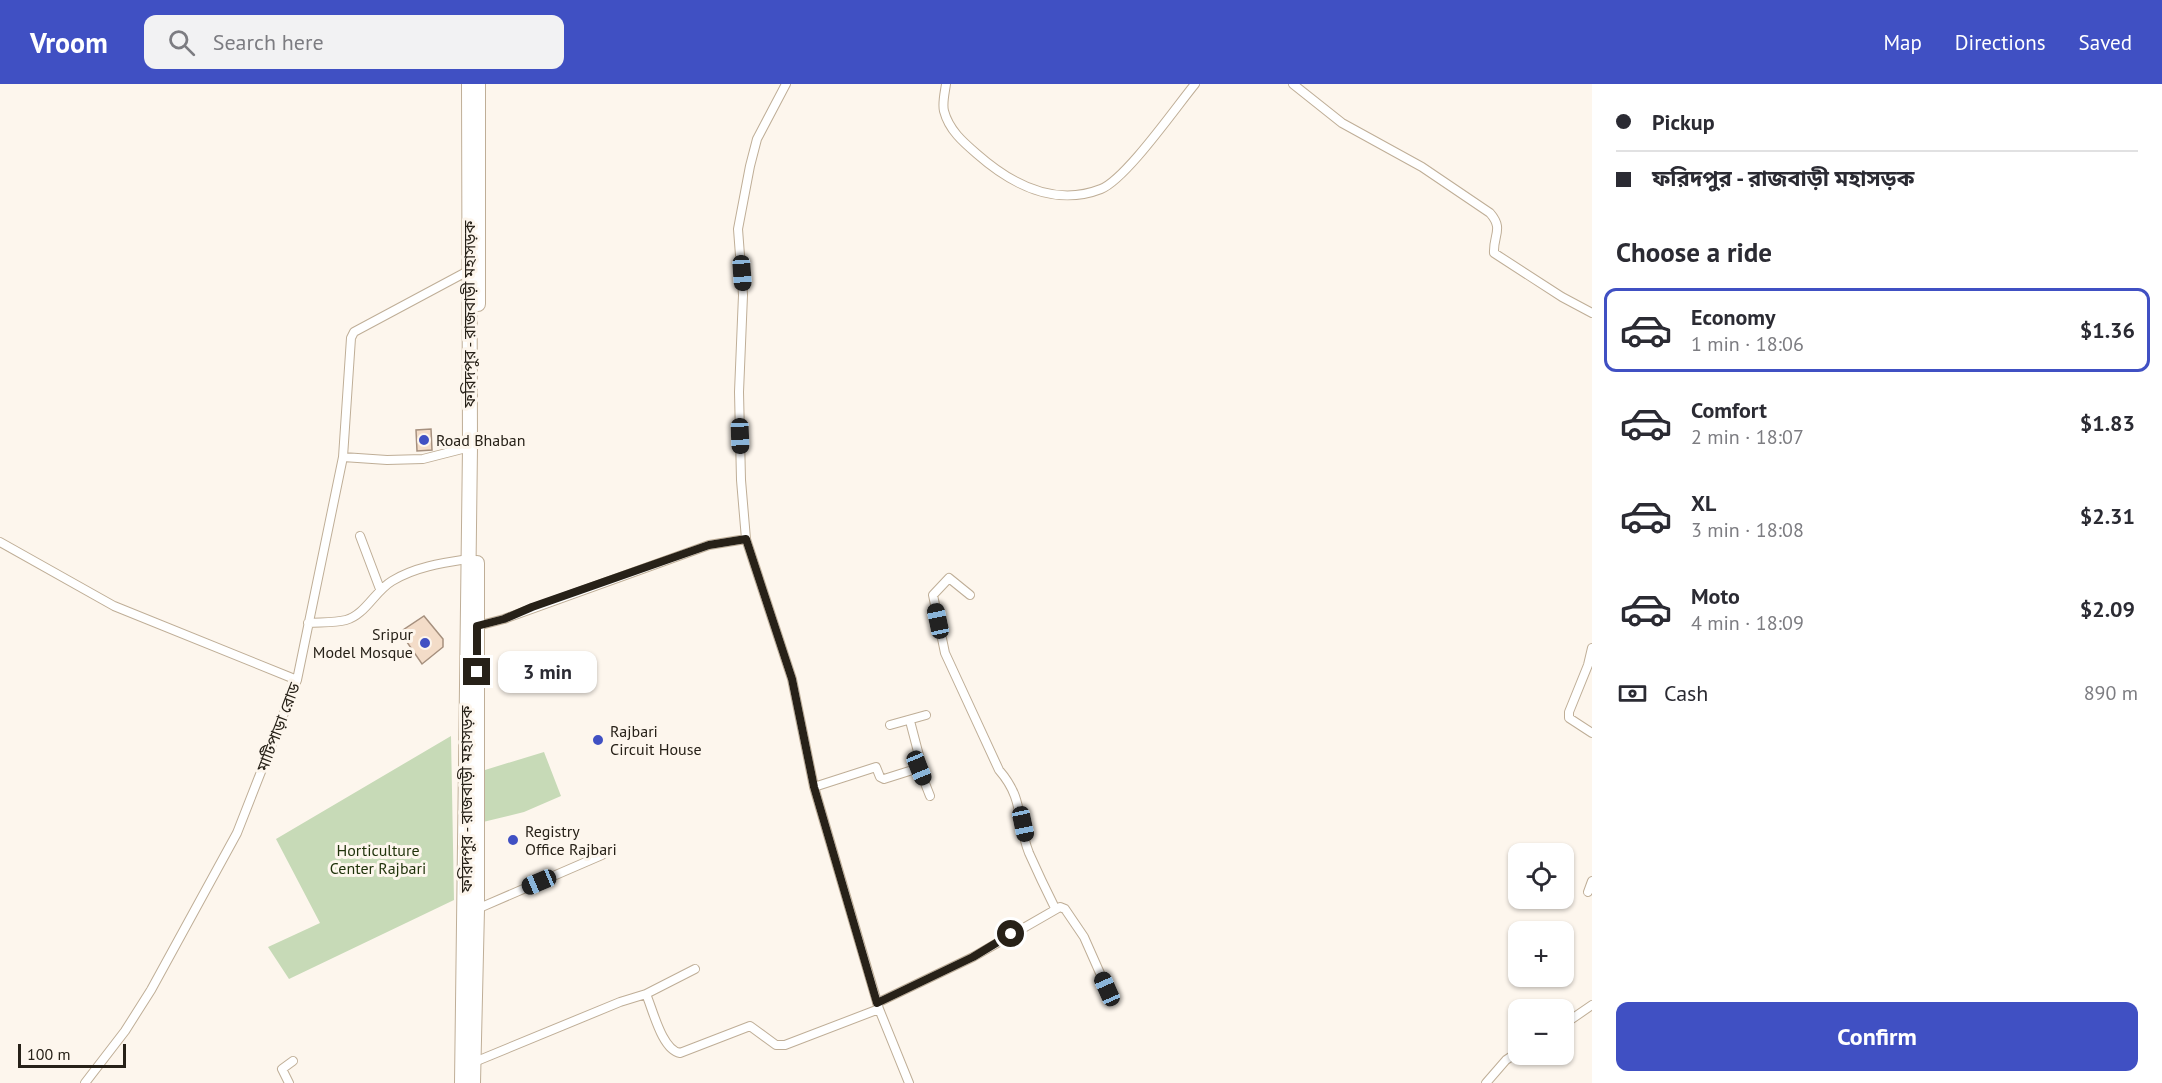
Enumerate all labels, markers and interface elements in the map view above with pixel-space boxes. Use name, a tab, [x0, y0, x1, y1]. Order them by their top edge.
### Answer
search box	[144, 15, 564, 69]
text: Vroom	[30, 24, 108, 61]
icon: search	[165, 26, 198, 59]
text: Search here	[213, 28, 324, 56]
text: Map	[1883, 29, 1922, 56]
text: Directions	[1955, 29, 2046, 56]
text: Saved	[2079, 29, 2132, 56]
text: Pickup	[1652, 108, 1715, 136]
text: ফরিদপুর - রাজবাড়ী মহাসড়ক	[1652, 164, 1914, 192]
street label: ফরিদপুর - রাজবাড়ী মহাসড়ক	[459, 219, 479, 408]
text: Choose a ride	[1616, 235, 1772, 269]
car	[732, 254, 752, 292]
icon: car	[1619, 303, 1673, 357]
text: Economy	[1691, 303, 1775, 331]
text: $1.36	[2080, 316, 2135, 344]
text: 1 min · 18:06	[1691, 331, 1804, 357]
icon: car	[1619, 396, 1673, 450]
text: Comfort	[1691, 396, 1767, 424]
text: $1.83	[2080, 409, 2135, 437]
car	[730, 418, 750, 454]
text: 2 min · 18:07	[1691, 424, 1804, 450]
place label: Road Bhaban	[436, 430, 526, 450]
marker: Road Bhaban	[417, 433, 431, 447]
icon: car	[1619, 489, 1673, 543]
text: XL	[1691, 489, 1716, 517]
text: $2.31	[2080, 502, 2135, 530]
text: 3 min · 18:08	[1691, 517, 1804, 543]
icon: car	[1619, 582, 1673, 636]
text: Moto	[1691, 582, 1740, 610]
text: $2.09	[2080, 595, 2135, 623]
car	[925, 602, 951, 640]
text: 4 min · 18:09	[1691, 610, 1804, 636]
place label: Sripur Model Mosque	[313, 624, 414, 662]
marker: Sripur Model Mosque	[418, 636, 432, 650]
callout: 3 min	[498, 651, 597, 693]
route end	[463, 658, 490, 685]
text: 3 min	[523, 659, 572, 685]
icon: cash	[1616, 677, 1649, 710]
street label: মাটিপাড়া রোড	[252, 679, 304, 775]
text: Cash	[1664, 679, 1708, 707]
text: 890 m	[2084, 680, 2138, 706]
street label: ফরিদপুর - রাজবাড়ী মহাসড়ক	[456, 704, 476, 893]
place label: Rajbari Circuit House	[610, 721, 702, 759]
marker: Rajbari Circuit House	[591, 733, 605, 747]
car	[904, 748, 934, 788]
car	[1010, 805, 1036, 843]
place label: Registry Office Rajbari	[525, 821, 617, 859]
marker: Registry Office Rajbari	[506, 833, 520, 847]
park label: Horticulture Center Rajbari	[330, 840, 426, 878]
map controls	[1508, 843, 1574, 1065]
button: locate	[1508, 843, 1574, 909]
car	[519, 867, 559, 897]
route start	[997, 920, 1024, 947]
button: +	[1508, 921, 1574, 987]
car	[1091, 969, 1123, 1009]
button: −	[1508, 999, 1574, 1065]
button: Confirm	[1616, 1002, 2138, 1071]
scale bar	[18, 1041, 126, 1068]
text: 100 m	[27, 1044, 70, 1064]

